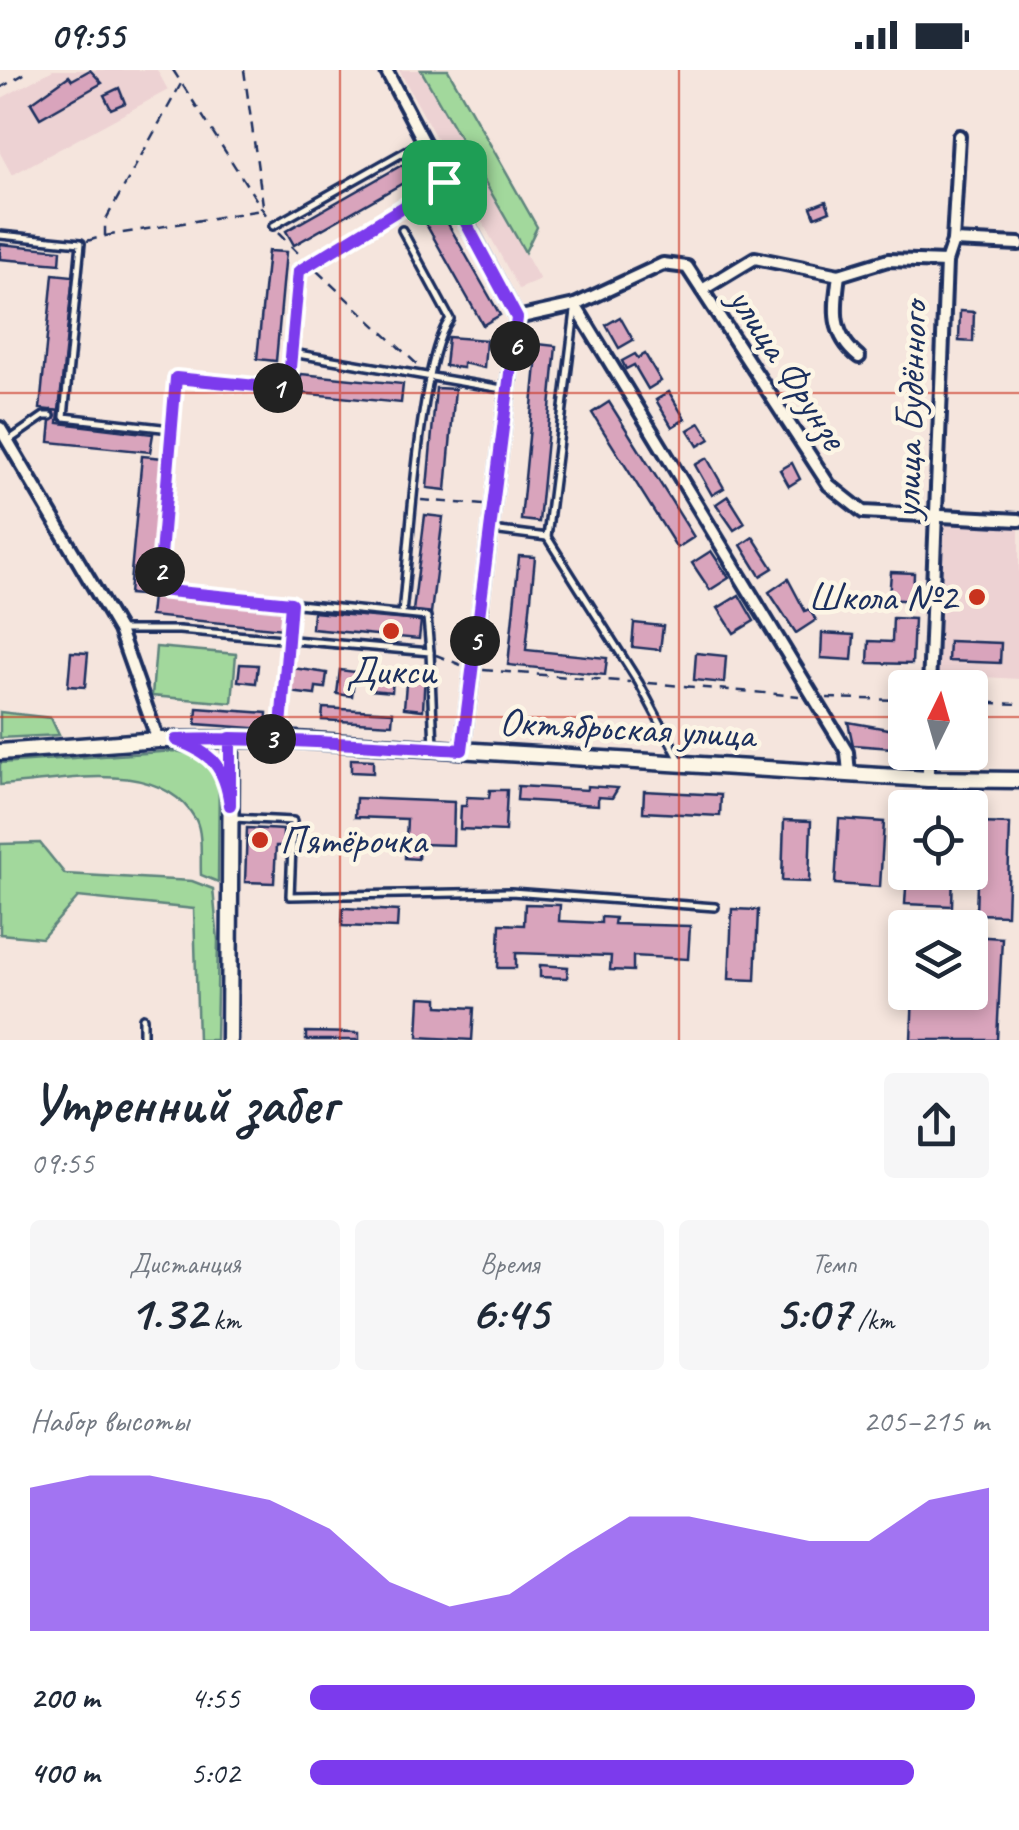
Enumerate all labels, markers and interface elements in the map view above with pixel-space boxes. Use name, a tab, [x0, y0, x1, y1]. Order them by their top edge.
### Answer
text: 09:55	[50, 12, 124, 59]
pin	[402, 140, 487, 225]
icon: arrive	[417, 155, 472, 210]
street label: улица Фрунзе	[716, 276, 860, 461]
street label: улица Будённого	[881, 296, 939, 522]
pin: 6	[490, 321, 540, 371]
text: 6	[508, 328, 522, 363]
pin: 1	[253, 363, 303, 413]
text: 1	[272, 370, 284, 405]
pin: 2	[135, 547, 185, 597]
text: 2	[154, 554, 166, 589]
place label: Школа №2	[808, 572, 960, 622]
marker: Школа №2	[966, 586, 988, 608]
pin: 5	[450, 616, 500, 666]
marker: Дикси	[380, 620, 402, 642]
text: 5	[469, 623, 481, 658]
place label: Дикси	[346, 646, 438, 696]
north arrow	[888, 670, 988, 770]
map controls	[888, 670, 988, 1010]
street label: Октябрьская улица	[498, 696, 760, 760]
pin: 3	[246, 714, 296, 764]
text: 3	[265, 721, 277, 756]
button: locate	[888, 790, 988, 890]
place label: Пятёрочка	[280, 815, 430, 865]
marker: Пятёрочка	[249, 829, 271, 851]
button: layers	[888, 910, 988, 1010]
text: Утренний забег	[30, 1069, 337, 1139]
button: share	[884, 1073, 989, 1178]
text: 09:55	[30, 1142, 94, 1183]
text: Дистанция	[129, 1246, 241, 1281]
text: Время	[480, 1246, 539, 1281]
text: Темп	[812, 1246, 857, 1281]
text: 1.32	[129, 1281, 206, 1344]
text: 6:45	[471, 1281, 548, 1344]
text: 5:07	[774, 1281, 851, 1344]
text: km	[206, 1302, 241, 1337]
text: /km	[851, 1302, 894, 1337]
text: Набор высоты	[30, 1400, 189, 1441]
text: 205–215 m	[863, 1400, 989, 1441]
text: 200 m	[30, 1677, 99, 1718]
text: 4:55	[190, 1677, 240, 1718]
text: 400 m	[30, 1752, 99, 1793]
text: 5:02	[190, 1752, 240, 1793]

